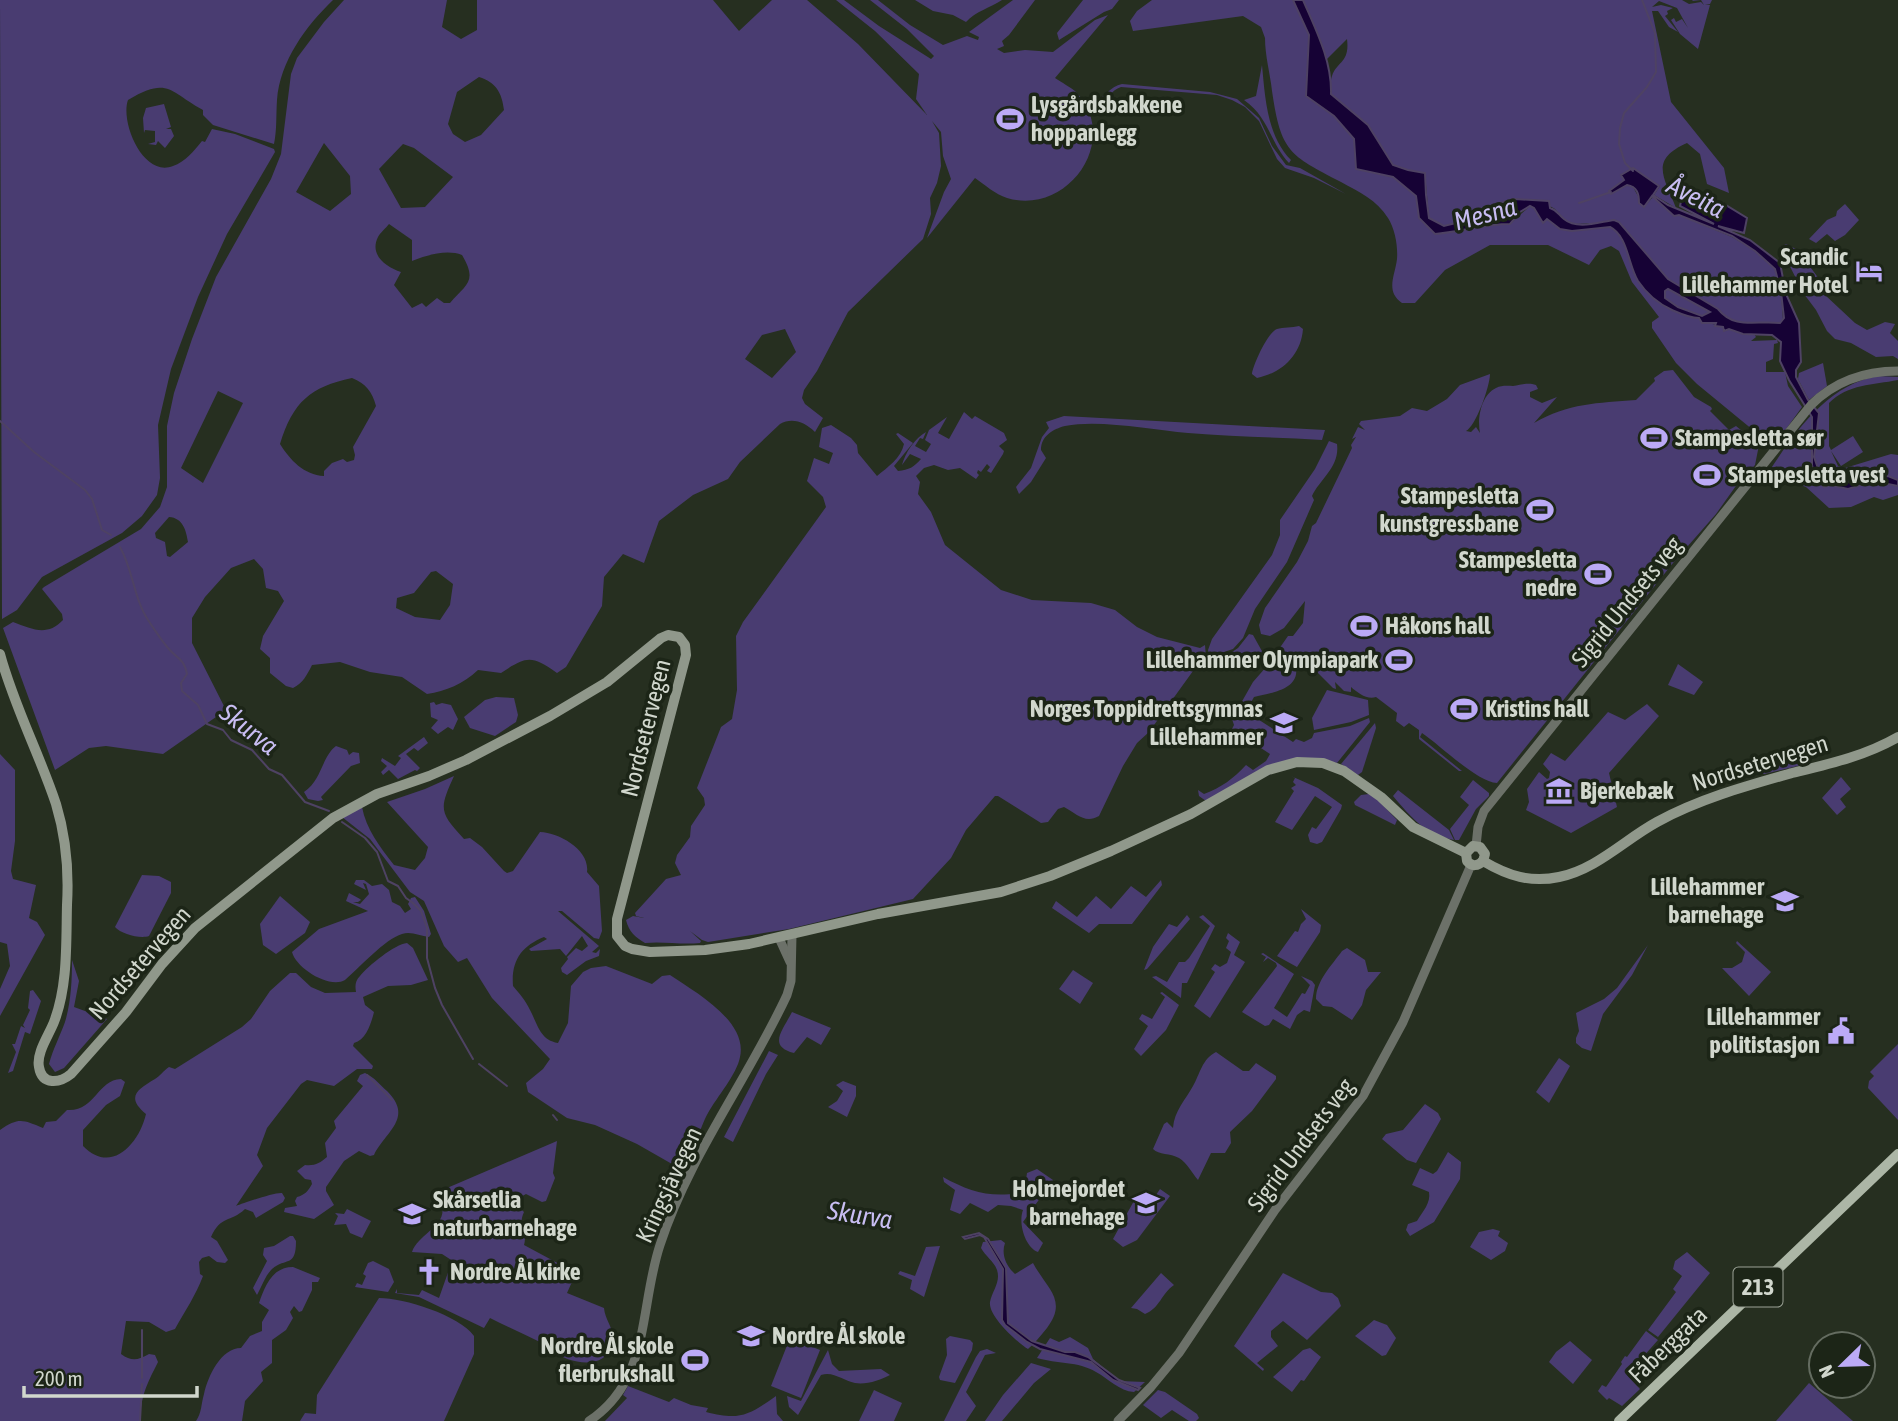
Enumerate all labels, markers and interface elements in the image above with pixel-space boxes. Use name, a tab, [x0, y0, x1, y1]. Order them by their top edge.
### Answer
place label: Lysgårdsbakkene hoppanlegg	[1031, 91, 1183, 146]
sports icon: Lysgårdsbakkene hoppanlegg	[995, 104, 1025, 134]
water label: Åveita	[1661, 169, 1730, 224]
water label: Mesna	[1451, 191, 1519, 237]
place label: Scandic Lillehammer Hotel	[1682, 243, 1849, 298]
hotel icon: Scandic Lillehammer Hotel	[1854, 256, 1884, 286]
sports icon: Stampesletta sør	[1639, 423, 1669, 453]
place label: Stampesletta sør	[1675, 424, 1824, 451]
sports icon: Stampesletta vest	[1692, 460, 1722, 490]
place label: Stampesletta vest	[1728, 461, 1885, 488]
place label: Stampesletta kunstgressbane	[1380, 482, 1519, 537]
sports icon: Stampesletta kunstgressbane	[1525, 495, 1555, 525]
street label: Sigrid Undsets veg	[1566, 531, 1688, 672]
place label: Stampesletta nedre	[1459, 546, 1577, 601]
sports icon: Stampesletta nedre	[1583, 559, 1613, 589]
sports icon: Håkons hall	[1349, 611, 1379, 641]
place label: Håkons hall	[1385, 612, 1491, 639]
sports icon: Lillehammer Olympiapark	[1384, 645, 1414, 675]
place label: Lillehammer Olympiapark	[1146, 646, 1378, 673]
street label: Nordsetervegen	[615, 656, 676, 799]
sports icon: Kristins hall	[1449, 694, 1479, 724]
place label: Norges Toppidrettsgymnas Lillehammer	[1030, 695, 1264, 750]
place label: Kristins hall	[1485, 695, 1590, 722]
water label: Skurva	[213, 697, 284, 761]
school or university icon: Norges Toppidrettsgymnas Lillehammer	[1269, 708, 1299, 738]
street label: Nordsetervegen	[1689, 729, 1831, 796]
museum icon: Bjerkebæk	[1544, 776, 1574, 806]
place label: Bjerkebæk	[1580, 777, 1674, 804]
place label: Lillehammer barnehage	[1650, 873, 1765, 928]
school or university icon: Lillehammer barnehage	[1770, 886, 1800, 916]
street label: Nordsetervegen	[83, 901, 196, 1025]
place label: Lillehammer politistasjon	[1706, 1003, 1821, 1058]
public building icon: Lillehammer politistasjon	[1826, 1016, 1856, 1046]
street label: Sigrid Undsets veg	[1242, 1072, 1360, 1216]
street label: Kringsjåvegen	[630, 1123, 707, 1247]
place label: Holmejordet barnehage	[1012, 1175, 1125, 1230]
place label: Skårsetlia naturbarnehage	[433, 1186, 577, 1241]
school or university icon: Holmejordet barnehage	[1131, 1188, 1161, 1218]
water label: Skurva	[824, 1195, 895, 1235]
school or university icon: Skårsetlia naturbarnehage	[397, 1199, 427, 1229]
church icon: Nordre Ål kirke	[414, 1257, 444, 1287]
place label: Nordre Ål kirke	[450, 1257, 581, 1285]
road number: 213	[1734, 1268, 1782, 1306]
street label: Fåberggata	[1623, 1301, 1712, 1388]
school or university icon: Nordre Ål skole	[736, 1321, 766, 1351]
place label: Nordre Ål skole	[772, 1321, 906, 1349]
north arrow	[1807, 1330, 1877, 1400]
place label: Nordre Ål skole flerbrukshall	[541, 1331, 675, 1387]
sports icon: Nordre Ål skole flerbrukshall	[680, 1345, 710, 1375]
scale bar	[24, 1354, 198, 1398]
text: N	[1814, 1362, 1839, 1381]
text: 200 m	[35, 1366, 83, 1390]

